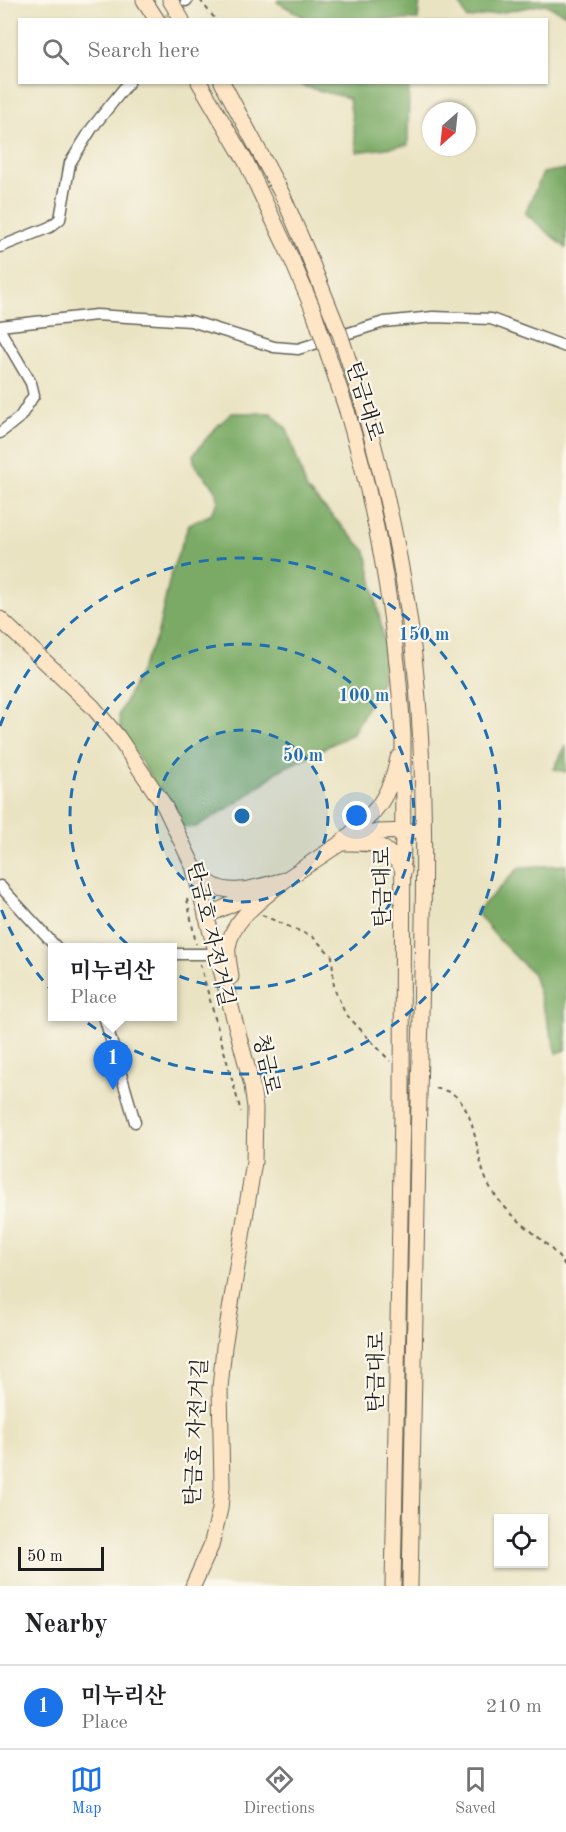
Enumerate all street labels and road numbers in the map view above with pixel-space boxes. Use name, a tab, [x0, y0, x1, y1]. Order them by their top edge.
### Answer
street label: 탄금대로	[342, 359, 387, 443]
street label: 탄금대로	[371, 846, 394, 928]
street label: 탄금호 자전거길	[183, 859, 238, 1009]
street label: 청금로	[249, 1032, 284, 1096]
street label: 탄금대로	[364, 1331, 389, 1413]
street label: 탄금호 자전거길	[181, 1358, 212, 1506]

